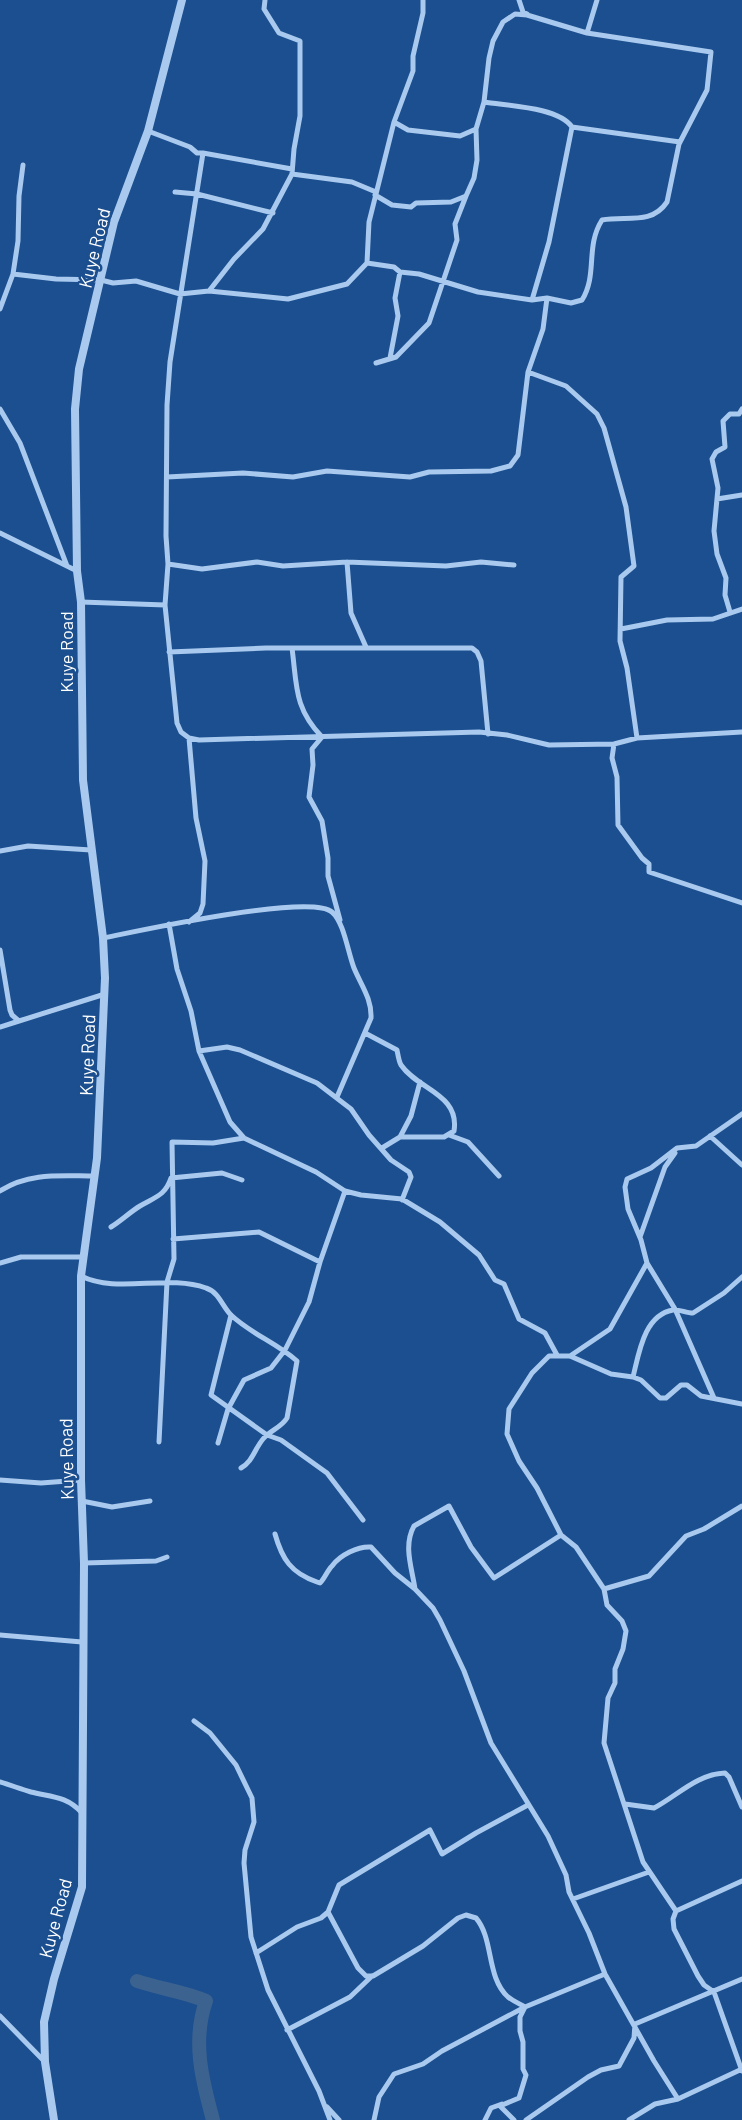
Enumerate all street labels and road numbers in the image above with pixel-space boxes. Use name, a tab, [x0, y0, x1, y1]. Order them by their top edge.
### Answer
street label: Kuye Road	[73, 206, 115, 290]
street label: Kuye Road	[55, 611, 77, 693]
street label: Kuye Road	[75, 1014, 99, 1096]
street label: Kuye Road	[54, 1418, 78, 1500]
street label: Kuye Road	[34, 1876, 76, 1960]

